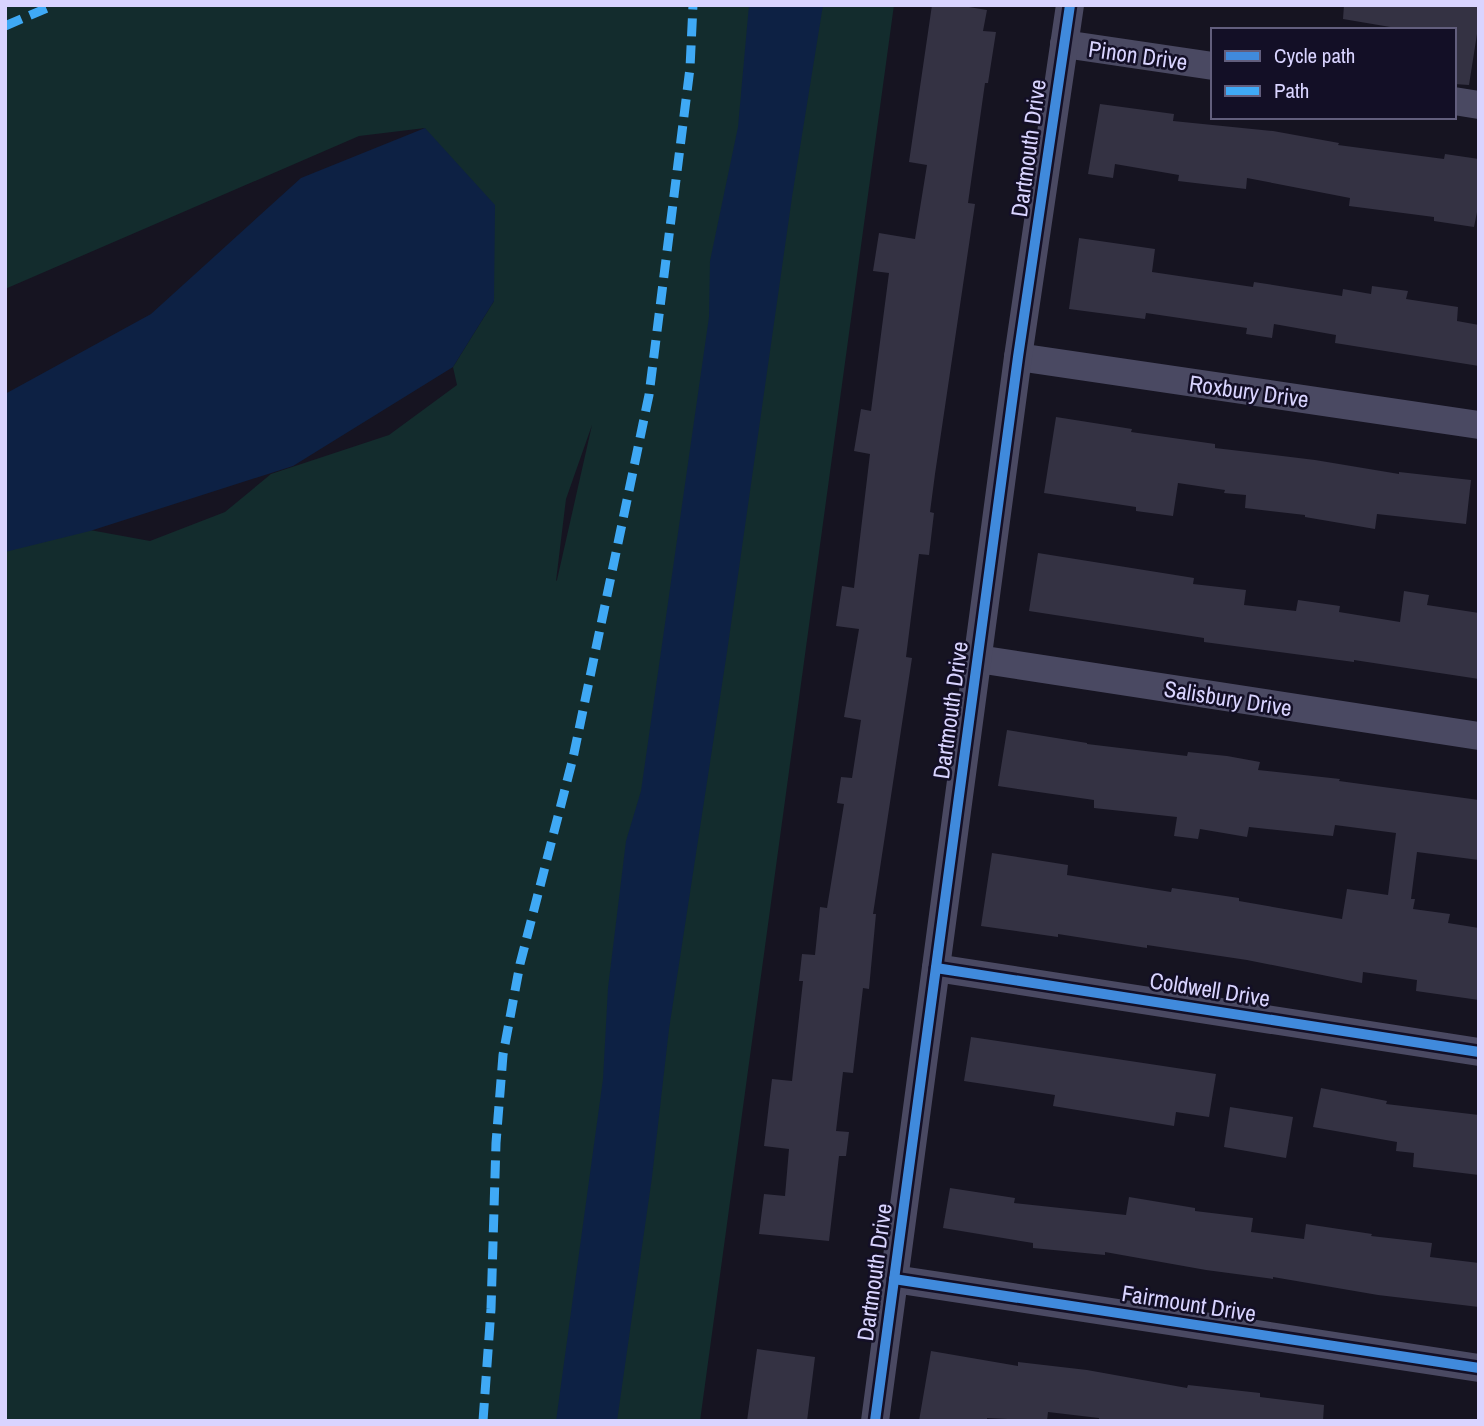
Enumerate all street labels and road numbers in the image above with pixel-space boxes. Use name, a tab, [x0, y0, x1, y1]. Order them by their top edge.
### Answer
street label: Pinon Drive	[1087, 33, 1189, 77]
street label: Dartmouth Drive	[1003, 77, 1053, 219]
street label: Roxbury Drive	[1187, 367, 1311, 415]
street label: Dartmouth Drive	[925, 639, 975, 781]
street label: Salisbury Drive	[1162, 673, 1294, 723]
street label: Coldwell Drive	[1148, 964, 1272, 1014]
street label: Dartmouth Drive	[849, 1201, 899, 1343]
street label: Fairmount Drive	[1120, 1277, 1258, 1329]

